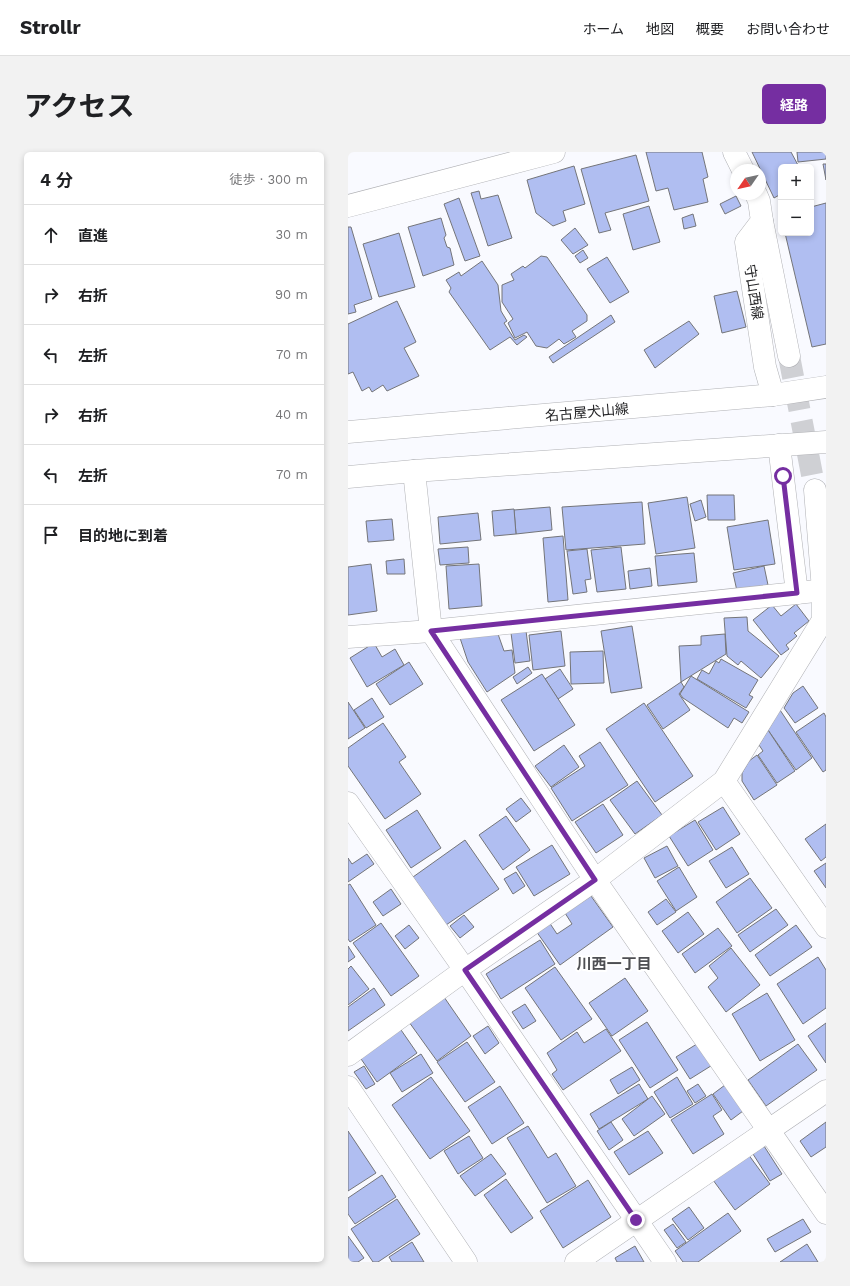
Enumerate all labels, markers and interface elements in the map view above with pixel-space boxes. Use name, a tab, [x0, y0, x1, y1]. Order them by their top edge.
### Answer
text: Strollr	[20, 16, 81, 39]
text: ホーム	[582, 21, 624, 37]
text: 地図	[646, 21, 674, 37]
text: 概要	[696, 21, 724, 37]
text: お問い合わせ	[746, 21, 830, 37]
button: 経路	[762, 84, 826, 124]
text: アクセス	[24, 90, 135, 123]
north arrow	[730, 164, 766, 200]
map controls	[778, 164, 814, 236]
button: +	[778, 164, 814, 200]
text: 4 分	[40, 170, 73, 190]
text: 徒歩 · 300 m	[230, 172, 308, 187]
button: −	[778, 200, 814, 236]
icon: ahead	[40, 224, 62, 246]
text: 直進	[78, 227, 108, 245]
text: 30 m	[276, 227, 308, 242]
street label: 守山西線	[742, 263, 766, 321]
icon: right	[40, 284, 62, 306]
text: 右折	[78, 287, 108, 305]
text: 90 m	[275, 287, 308, 302]
icon: left	[40, 344, 62, 366]
text: 左折	[78, 347, 108, 365]
text: 70 m	[276, 347, 308, 362]
street label: 名古屋犬山線	[544, 400, 630, 424]
icon: right	[40, 404, 62, 426]
text: 右折	[78, 407, 108, 425]
text: 40 m	[275, 407, 308, 422]
icon: left	[40, 464, 62, 486]
text: 左折	[78, 467, 108, 485]
text: 70 m	[276, 467, 308, 482]
route start	[774, 467, 792, 485]
icon: arrive	[40, 524, 62, 546]
text: 目的地に到着	[78, 527, 168, 545]
district label: 川西一丁目	[576, 955, 652, 973]
route end	[627, 1211, 645, 1229]

